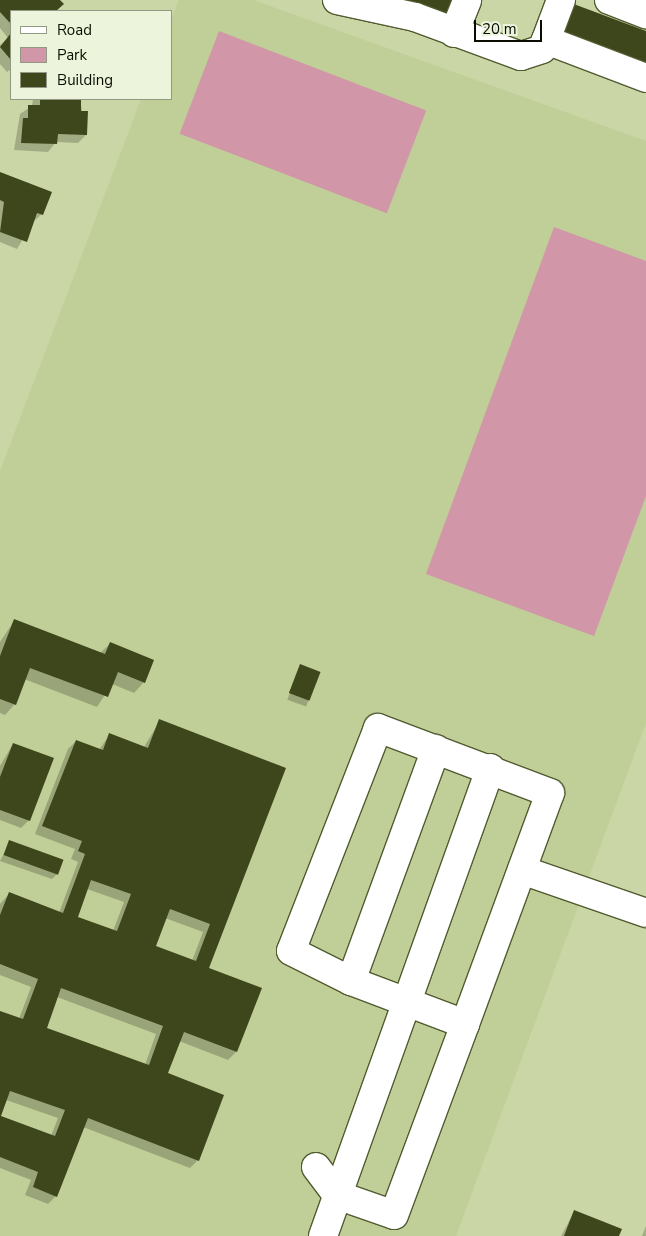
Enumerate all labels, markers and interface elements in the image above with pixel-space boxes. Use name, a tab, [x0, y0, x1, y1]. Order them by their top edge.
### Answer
legend	[10, 10, 172, 100]
scale bar	[476, 10, 544, 42]
text: 20 m	[482, 19, 517, 39]
text: Road	[57, 20, 92, 40]
text: Park	[57, 45, 87, 65]
text: Building	[57, 70, 113, 90]

